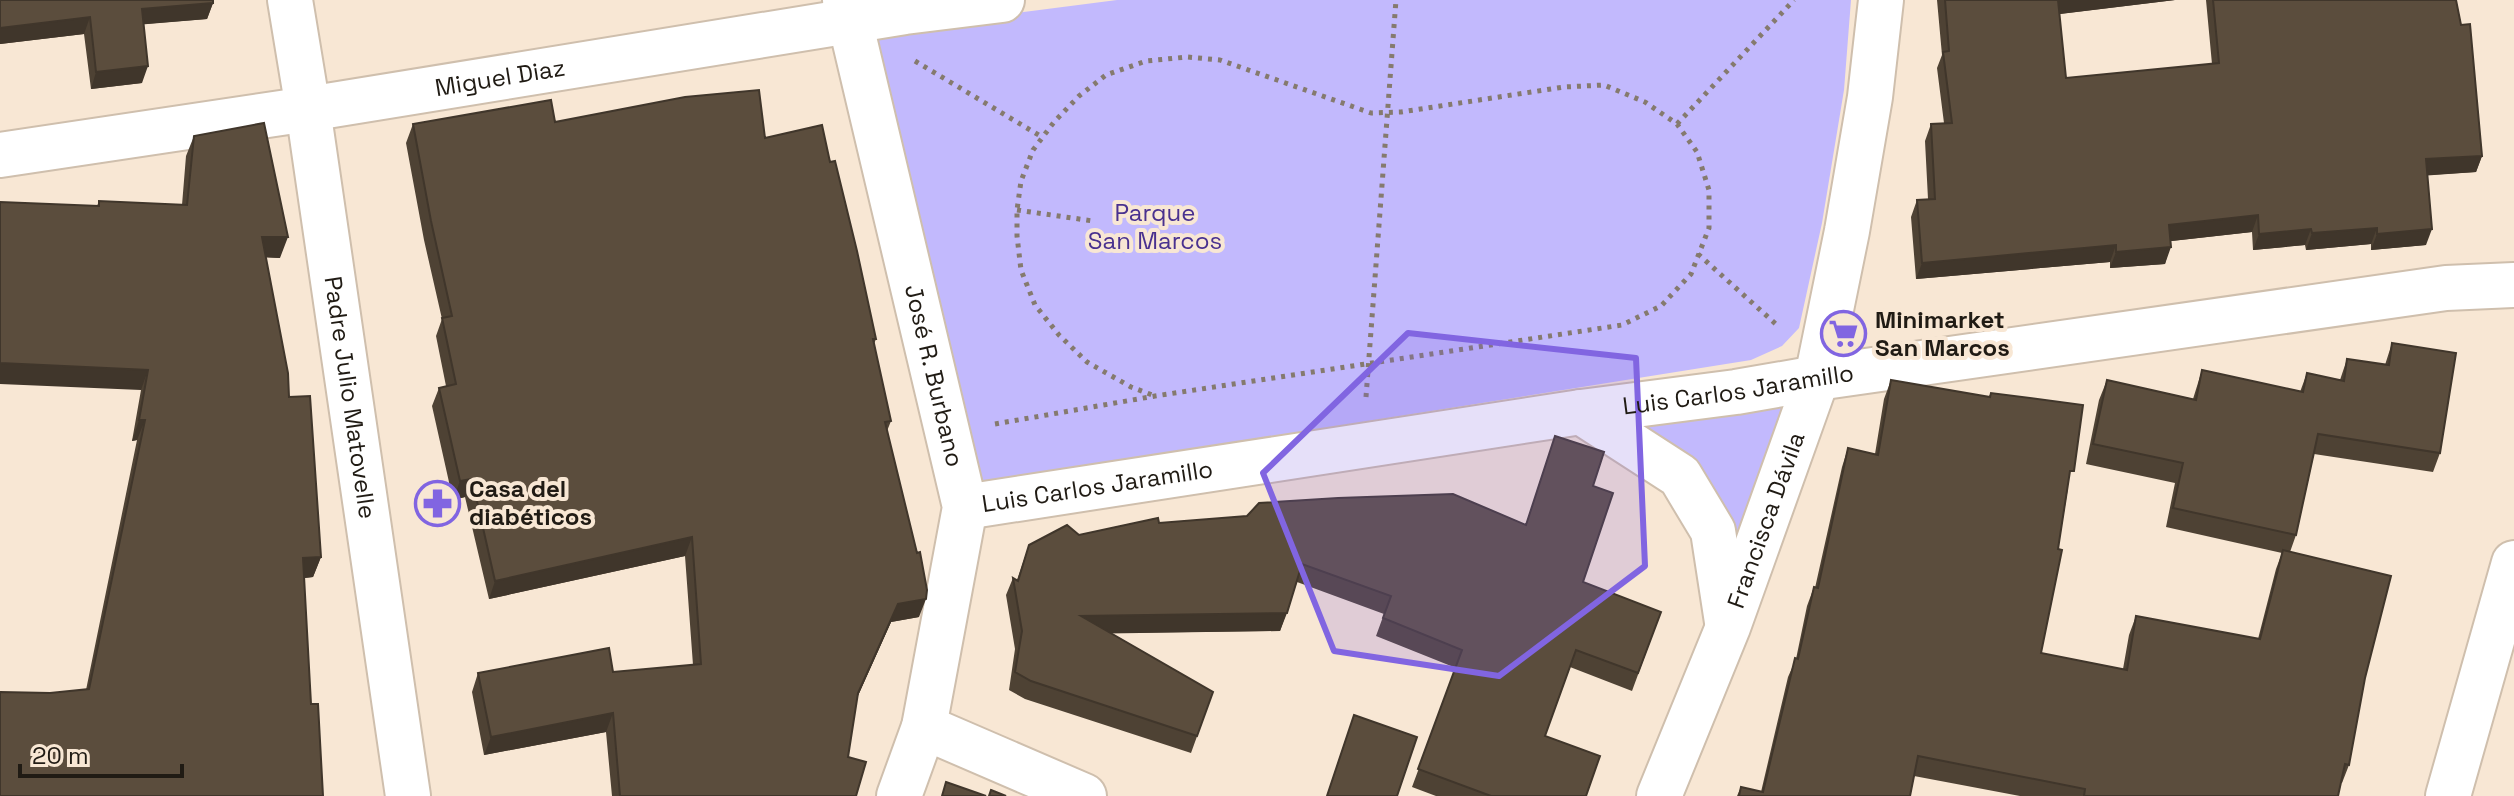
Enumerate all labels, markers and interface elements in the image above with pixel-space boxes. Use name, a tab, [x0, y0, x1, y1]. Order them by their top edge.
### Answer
street label: Miguel Diaz	[433, 51, 567, 103]
park label: Parque San Marcos	[1088, 197, 1222, 256]
street label: Padre Julio Matovelle	[318, 274, 383, 521]
street label: José R. Burbano	[898, 281, 971, 470]
place label: Minimarket San Marcos	[1875, 304, 2010, 363]
supermarket icon: Minimarket San Marcos	[1820, 310, 1868, 358]
street label: Luis Carlos Jaramillo	[1621, 357, 1856, 421]
street label: Francisca Dávila	[1720, 427, 1812, 612]
street label: Luis Carlos Jaramillo	[980, 453, 1215, 519]
place label: Casa del diabéticos	[469, 473, 592, 532]
pharmacy icon: Casa del diabéticos	[414, 479, 462, 527]
scale bar	[20, 728, 182, 778]
text: 20 m	[32, 740, 89, 771]

